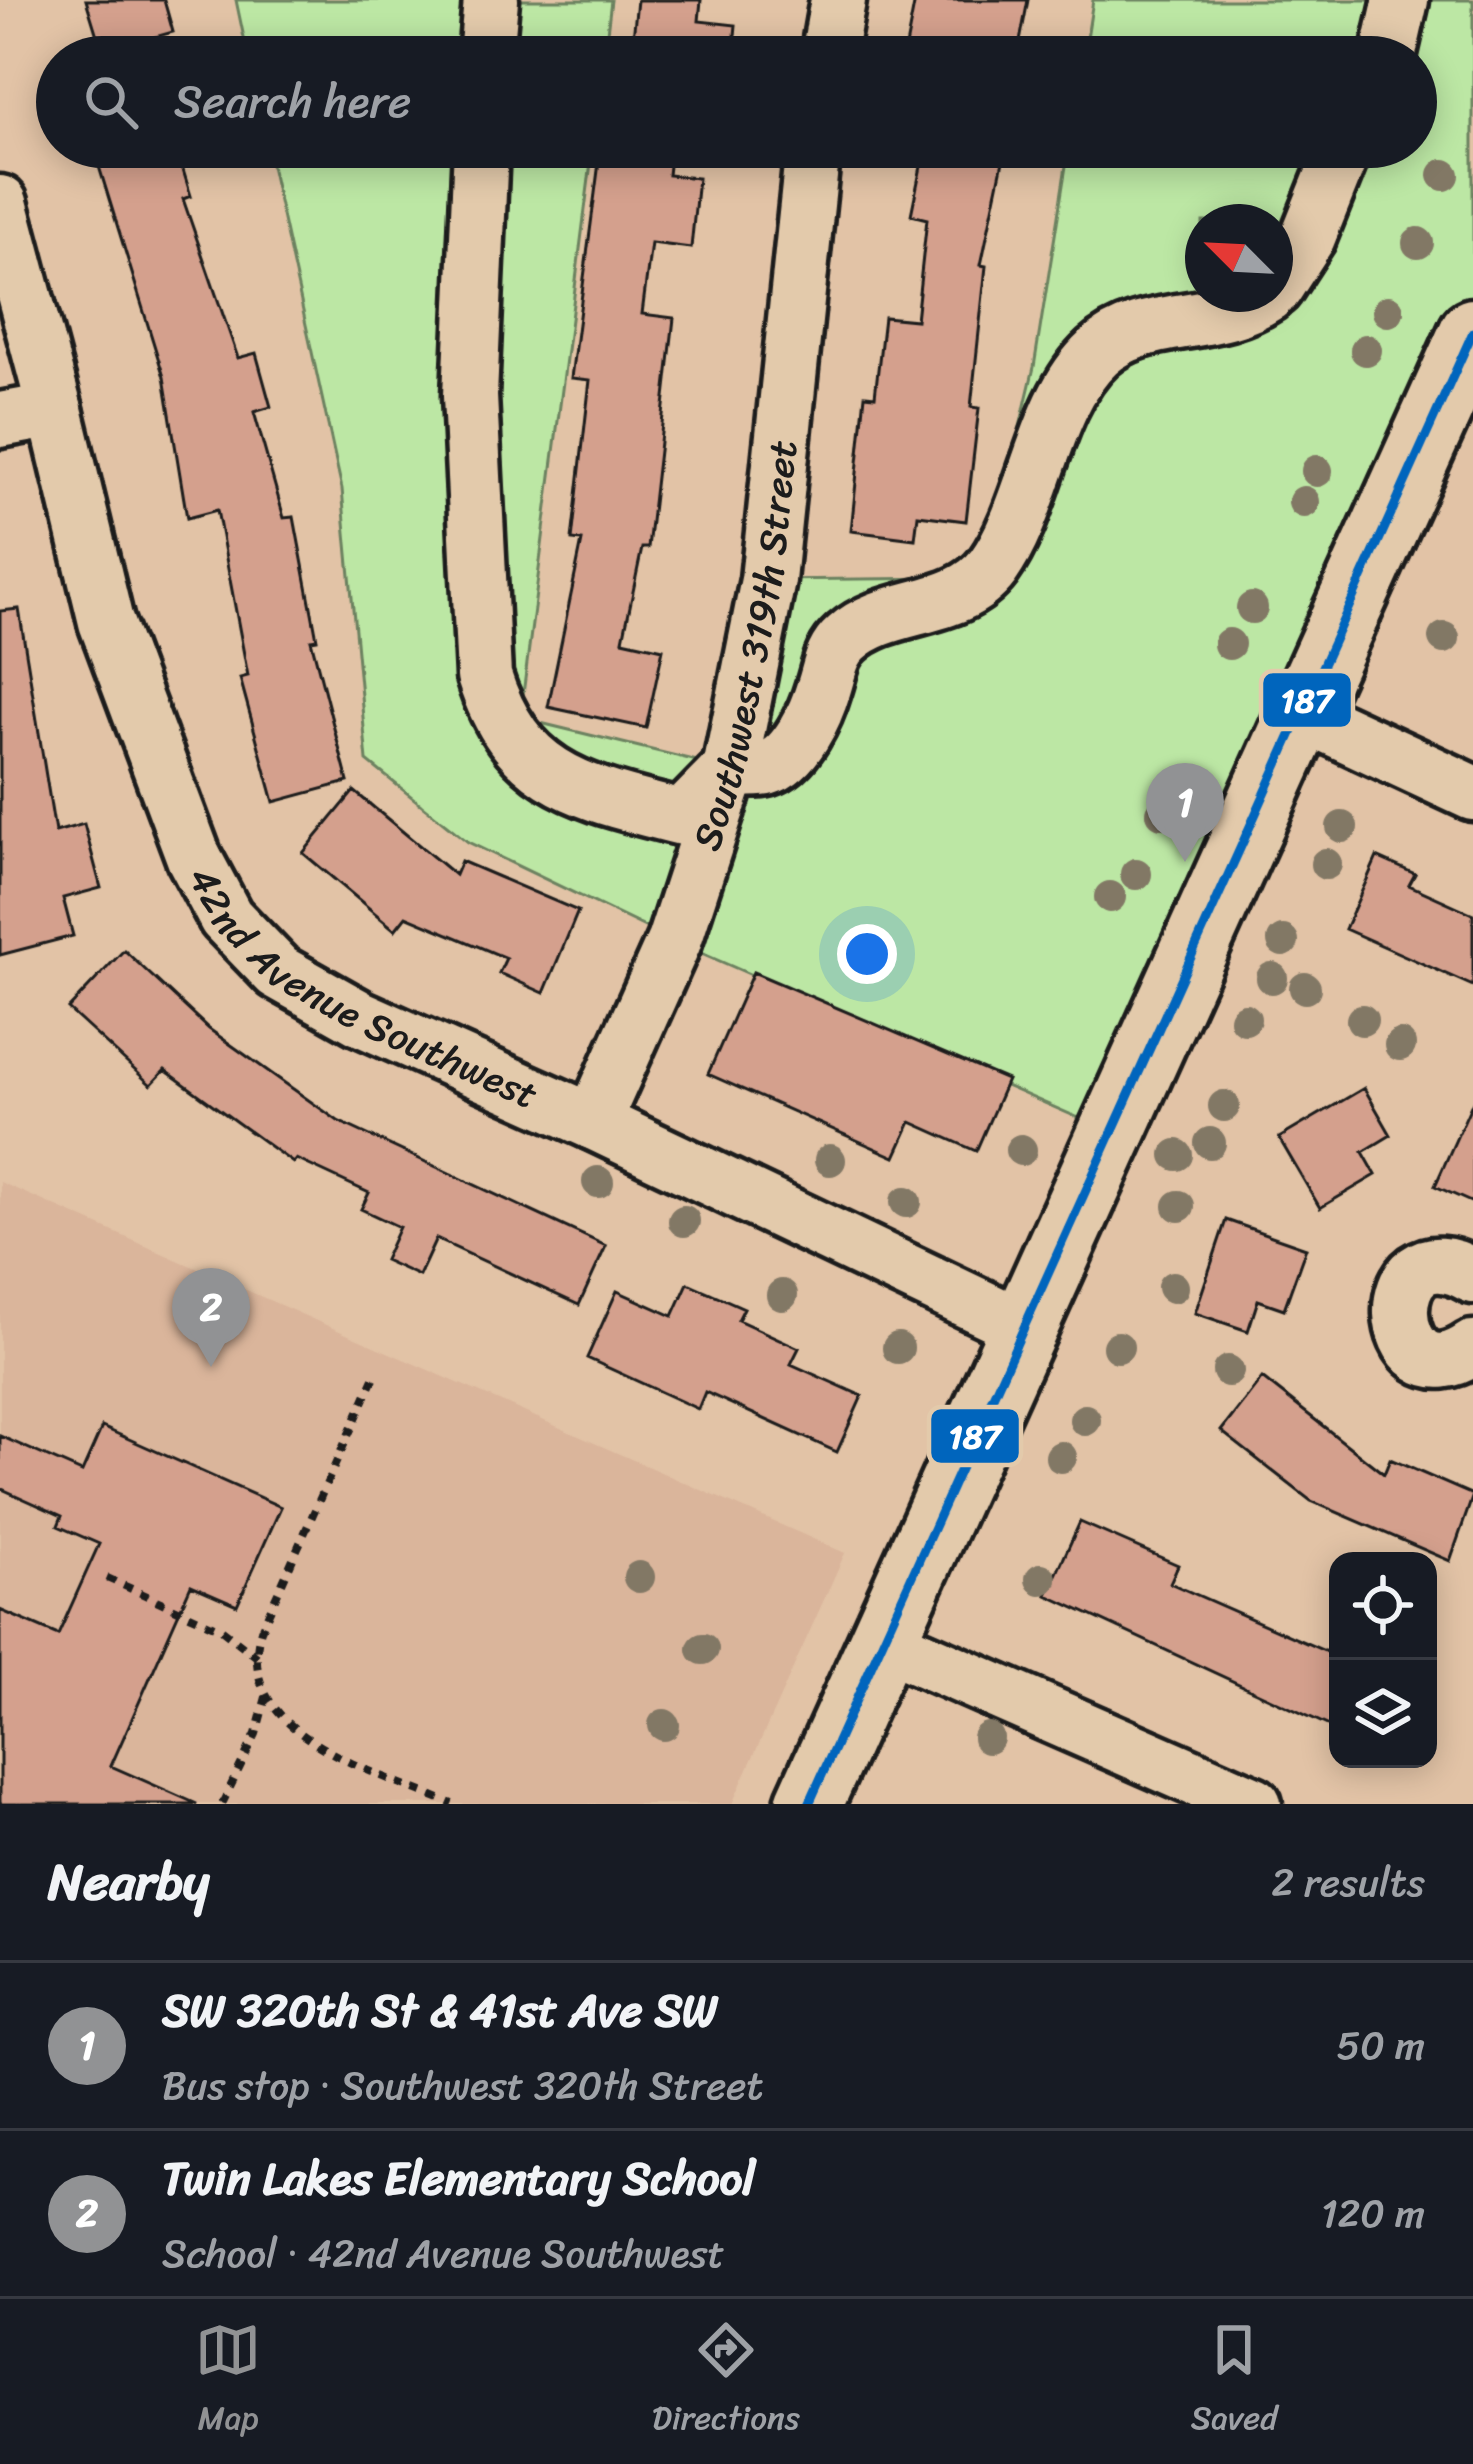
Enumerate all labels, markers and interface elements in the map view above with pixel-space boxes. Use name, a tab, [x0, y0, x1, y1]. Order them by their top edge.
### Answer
search box	[36, 36, 1437, 168]
text: Search here	[174, 62, 411, 142]
icon: search	[78, 69, 144, 135]
north arrow	[1185, 204, 1293, 312]
street label: Southwest 319th Street	[671, 437, 817, 859]
line badge: 187	[1261, 671, 1353, 729]
text: 187	[1281, 672, 1336, 730]
pin: 1	[1146, 763, 1224, 862]
street label: 42nd Avenue Southwest	[170, 853, 550, 1128]
your location	[837, 924, 897, 984]
pin: 2	[172, 1268, 250, 1367]
line badge: 187	[929, 1407, 1021, 1465]
text: 187	[949, 1408, 1004, 1466]
map controls	[1329, 1552, 1437, 1768]
button: locate	[1329, 1552, 1437, 1660]
button: layers	[1329, 1660, 1437, 1768]
text: Nearby	[48, 1837, 209, 1927]
text: 2 results	[1271, 1848, 1425, 1917]
text: SW 320th St & 41st Ave SW	[162, 1971, 718, 2051]
text: 1	[79, 2011, 95, 2080]
text: 50 m	[1336, 2011, 1425, 2080]
text: Bus stop · Southwest 320th Street	[162, 2051, 763, 2120]
text: Twin Lakes Elementary School	[162, 2139, 755, 2219]
text: 2	[76, 2179, 98, 2248]
text: 120 m	[1321, 2179, 1425, 2248]
text: School · 42nd Avenue Southwest	[162, 2219, 725, 2288]
tab: Map	[195, 2317, 261, 2447]
tab: Directions	[652, 2317, 800, 2447]
tab: Saved	[1191, 2317, 1278, 2447]

